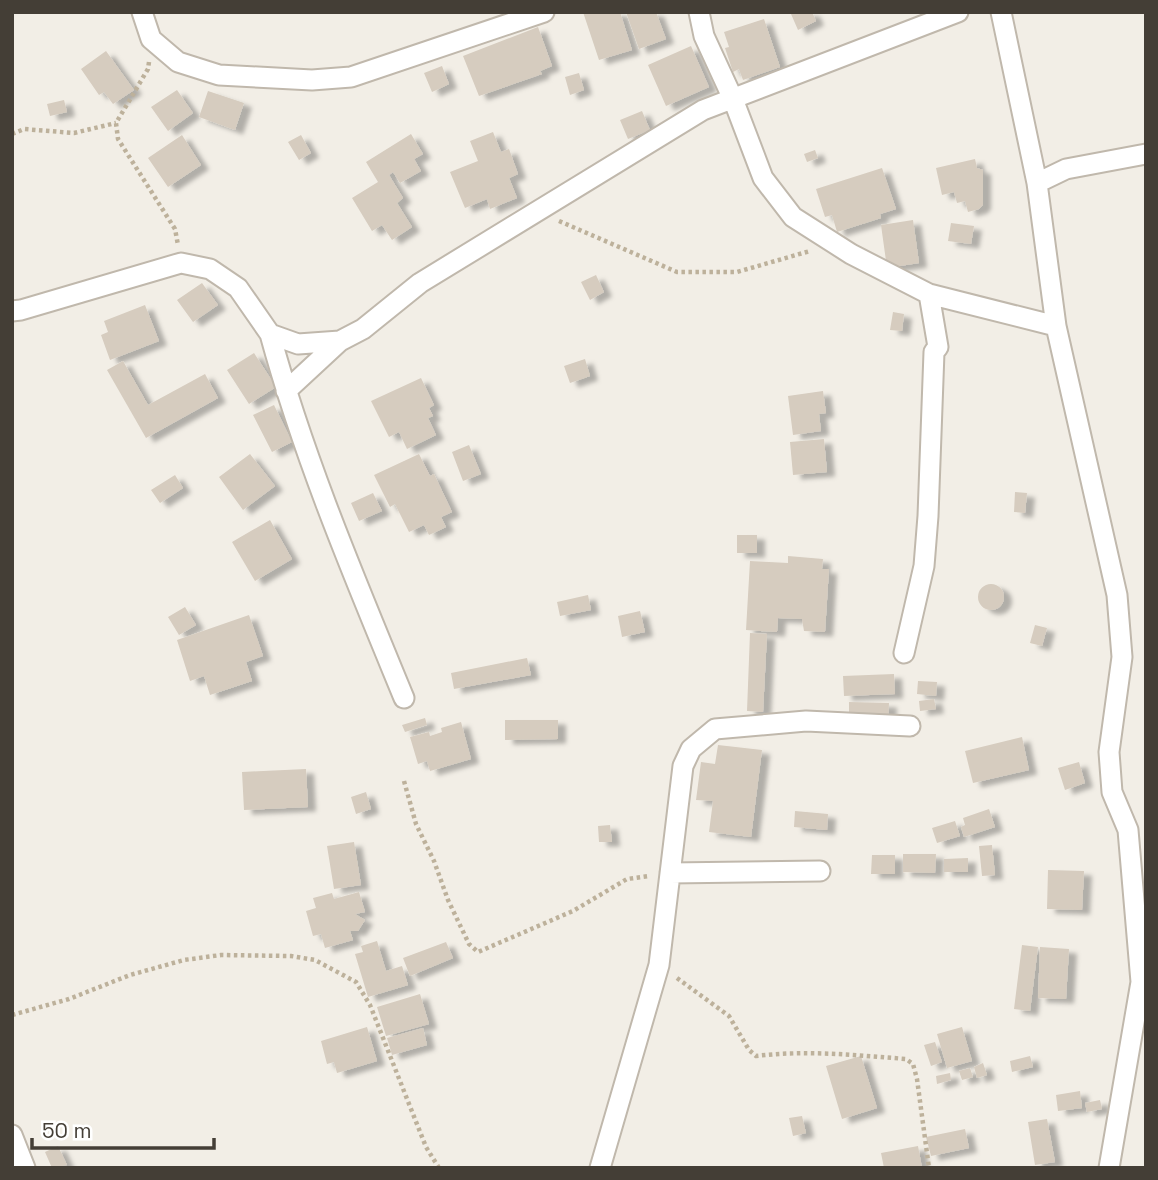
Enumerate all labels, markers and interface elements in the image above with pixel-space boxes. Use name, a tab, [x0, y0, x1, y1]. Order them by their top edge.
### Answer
scale bar	[32, 1106, 214, 1150]
text: 50 m	[42, 1117, 92, 1144]

